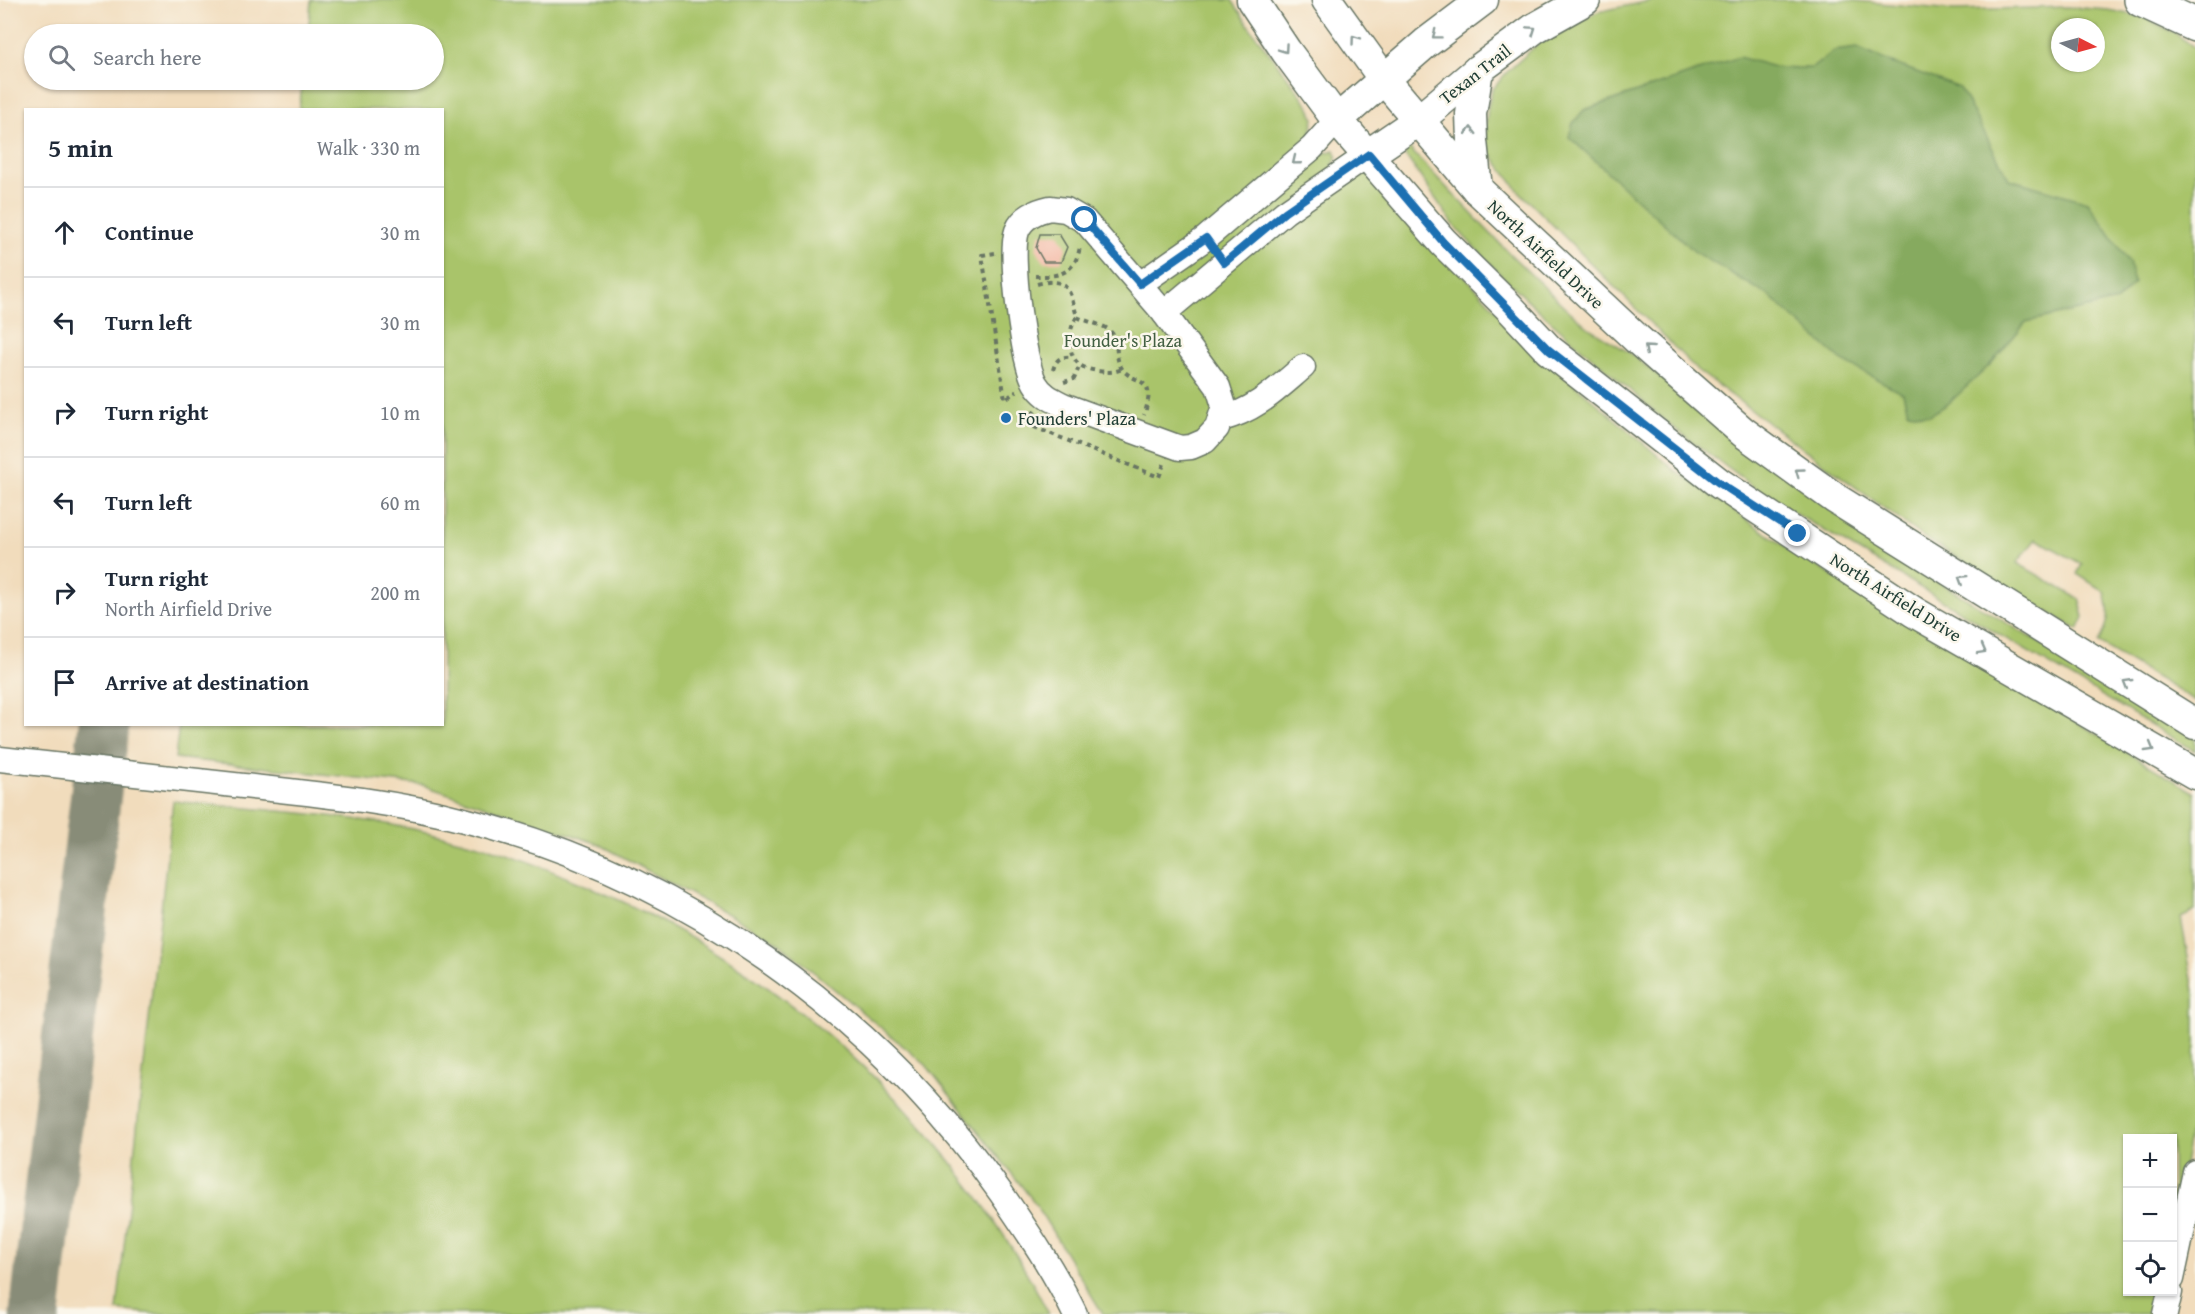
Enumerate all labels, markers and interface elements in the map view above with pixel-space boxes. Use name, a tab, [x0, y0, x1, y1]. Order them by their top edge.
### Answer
north arrow	[2051, 18, 2105, 72]
search box	[24, 24, 444, 90]
one-way arrow	[1526, 26, 1537, 37]
one-way arrow	[1432, 28, 1443, 39]
one-way arrow	[1351, 35, 1362, 46]
street label: Texan Trail	[1433, 37, 1517, 111]
icon: search	[45, 41, 78, 74]
text: Search here	[93, 41, 202, 73]
one-way arrow	[1277, 42, 1288, 53]
one-way arrow	[1465, 126, 1478, 135]
text: 5 min	[48, 128, 113, 167]
text: Walk · 330 m	[317, 133, 420, 162]
one-way arrow	[1292, 154, 1303, 165]
street label: North Airfield Drive	[1482, 193, 1610, 315]
route start	[1071, 206, 1097, 232]
icon: ahead	[48, 216, 81, 249]
text: Continue	[105, 216, 194, 248]
text: 30 m	[380, 218, 420, 247]
icon: left	[48, 306, 81, 339]
text: Turn left	[105, 306, 192, 338]
text: 30 m	[380, 308, 420, 337]
park label: Founder's Plaza	[1064, 327, 1182, 354]
one-way arrow	[1644, 345, 1655, 356]
icon: right	[48, 396, 81, 429]
text: Turn right	[105, 396, 208, 428]
text: 10 m	[380, 398, 420, 427]
place label: Founders' Plaza	[1018, 405, 1136, 432]
marker: Founders' Plaza	[999, 411, 1013, 425]
one-way arrow	[1795, 469, 1806, 480]
icon: left	[48, 486, 81, 519]
text: Turn left	[105, 486, 192, 518]
text: 60 m	[380, 488, 420, 517]
route end	[1784, 520, 1810, 546]
street label: North Airfield Drive	[1825, 546, 1967, 648]
text: Turn right	[105, 562, 208, 594]
one-way arrow	[1958, 575, 1968, 587]
icon: right	[48, 576, 81, 609]
text: 200 m	[370, 578, 420, 607]
text: North Airfield Drive	[105, 594, 272, 623]
one-way arrow	[1975, 643, 1986, 655]
icon: arrive	[48, 666, 81, 699]
text: Arrive at destination	[105, 666, 309, 698]
one-way arrow	[2123, 678, 2133, 690]
one-way arrow	[2144, 740, 2155, 752]
map controls	[2123, 1134, 2177, 1296]
button: +	[2123, 1134, 2177, 1188]
button: −	[2123, 1188, 2177, 1242]
button: locate	[2123, 1242, 2177, 1296]

